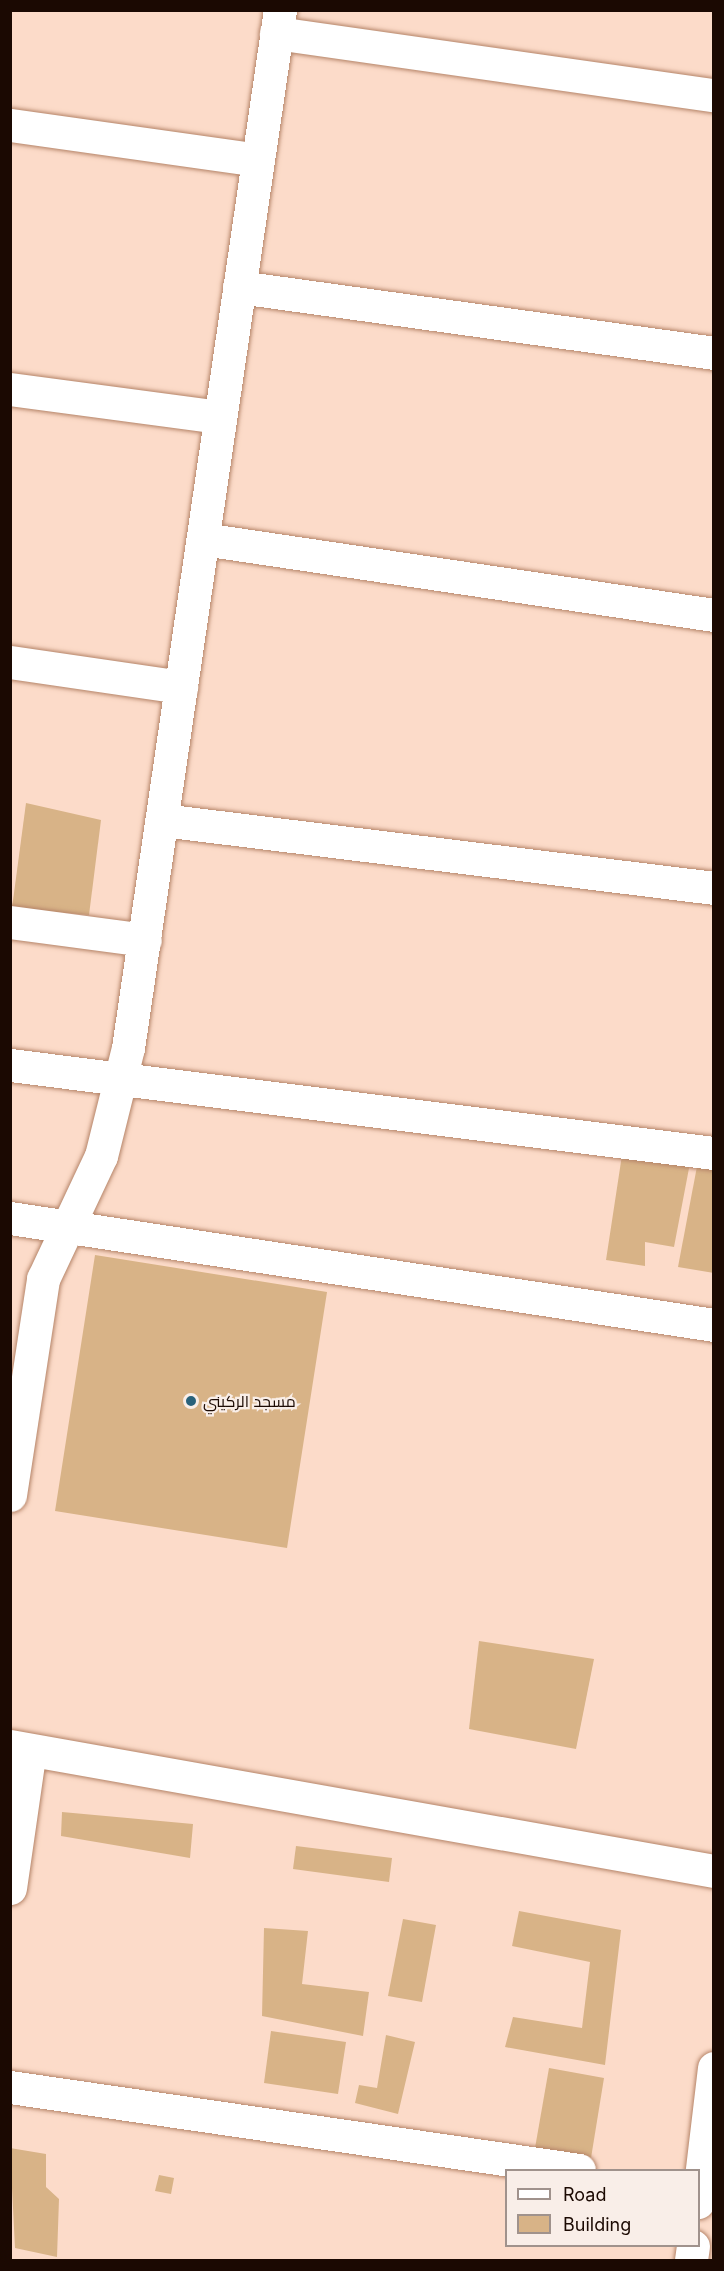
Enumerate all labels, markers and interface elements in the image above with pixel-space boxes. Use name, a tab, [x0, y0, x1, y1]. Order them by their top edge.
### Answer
place label: مسجد الركيني	[203, 1391, 296, 1411]
marker: مسجد الركيني	[184, 1394, 198, 1408]
legend	[505, 2169, 700, 2247]
text: Road	[563, 2184, 606, 2205]
text: Building	[563, 2214, 631, 2235]

